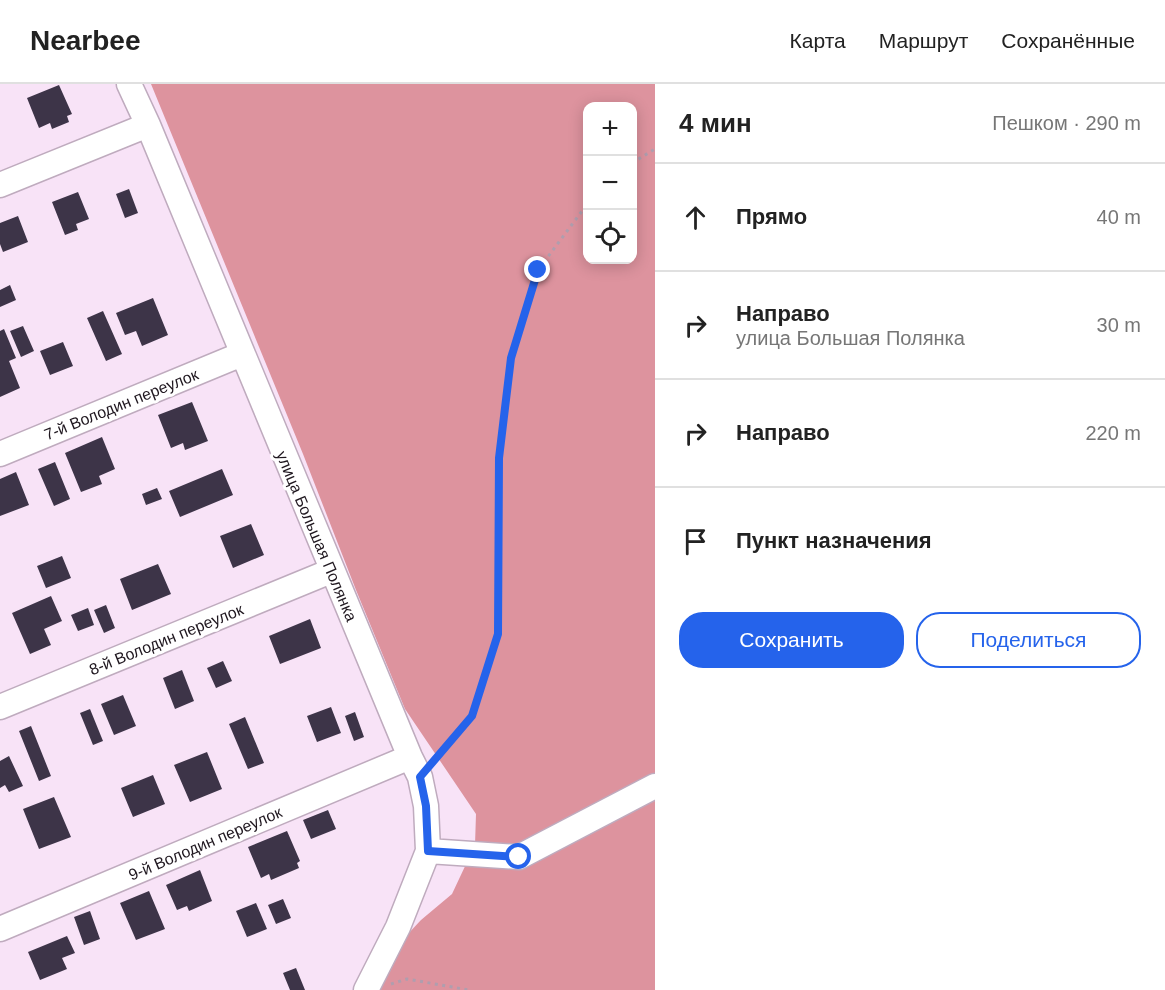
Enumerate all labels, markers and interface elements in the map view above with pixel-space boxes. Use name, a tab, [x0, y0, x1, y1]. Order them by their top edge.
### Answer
text: Nearbee	[30, 25, 141, 56]
text: Карта	[790, 29, 846, 52]
text: Маршрут	[879, 29, 968, 52]
text: Сохранённые	[1001, 29, 1135, 52]
map controls	[583, 102, 637, 264]
button: +	[583, 102, 637, 156]
text: 4 мин	[679, 108, 752, 138]
text: Пешком · 290 m	[992, 112, 1141, 134]
button: −	[583, 156, 637, 210]
icon: ahead	[679, 201, 712, 234]
text: Прямо	[736, 204, 807, 229]
text: 40 m	[1097, 206, 1141, 228]
button: locate	[583, 210, 637, 264]
route end	[524, 256, 550, 282]
text: Направо	[736, 301, 830, 326]
icon: right	[679, 309, 712, 342]
text: 30 m	[1097, 314, 1141, 336]
text: улица Большая Полянка	[736, 327, 965, 349]
street label: 7-й Володин переулок	[42, 365, 202, 443]
icon: right	[679, 417, 712, 450]
text: Направо	[736, 420, 830, 445]
text: 220 m	[1085, 422, 1141, 444]
street label: улица Большая Полянка	[273, 449, 360, 624]
icon: arrive	[679, 525, 712, 558]
text: Пункт назначения	[736, 528, 932, 553]
street label: 8-й Володин переулок	[87, 600, 247, 678]
button: Сохранить	[679, 612, 904, 668]
button: Поделиться	[916, 612, 1141, 668]
street label: 9-й Володин переулок	[126, 803, 285, 883]
route start	[505, 843, 531, 869]

